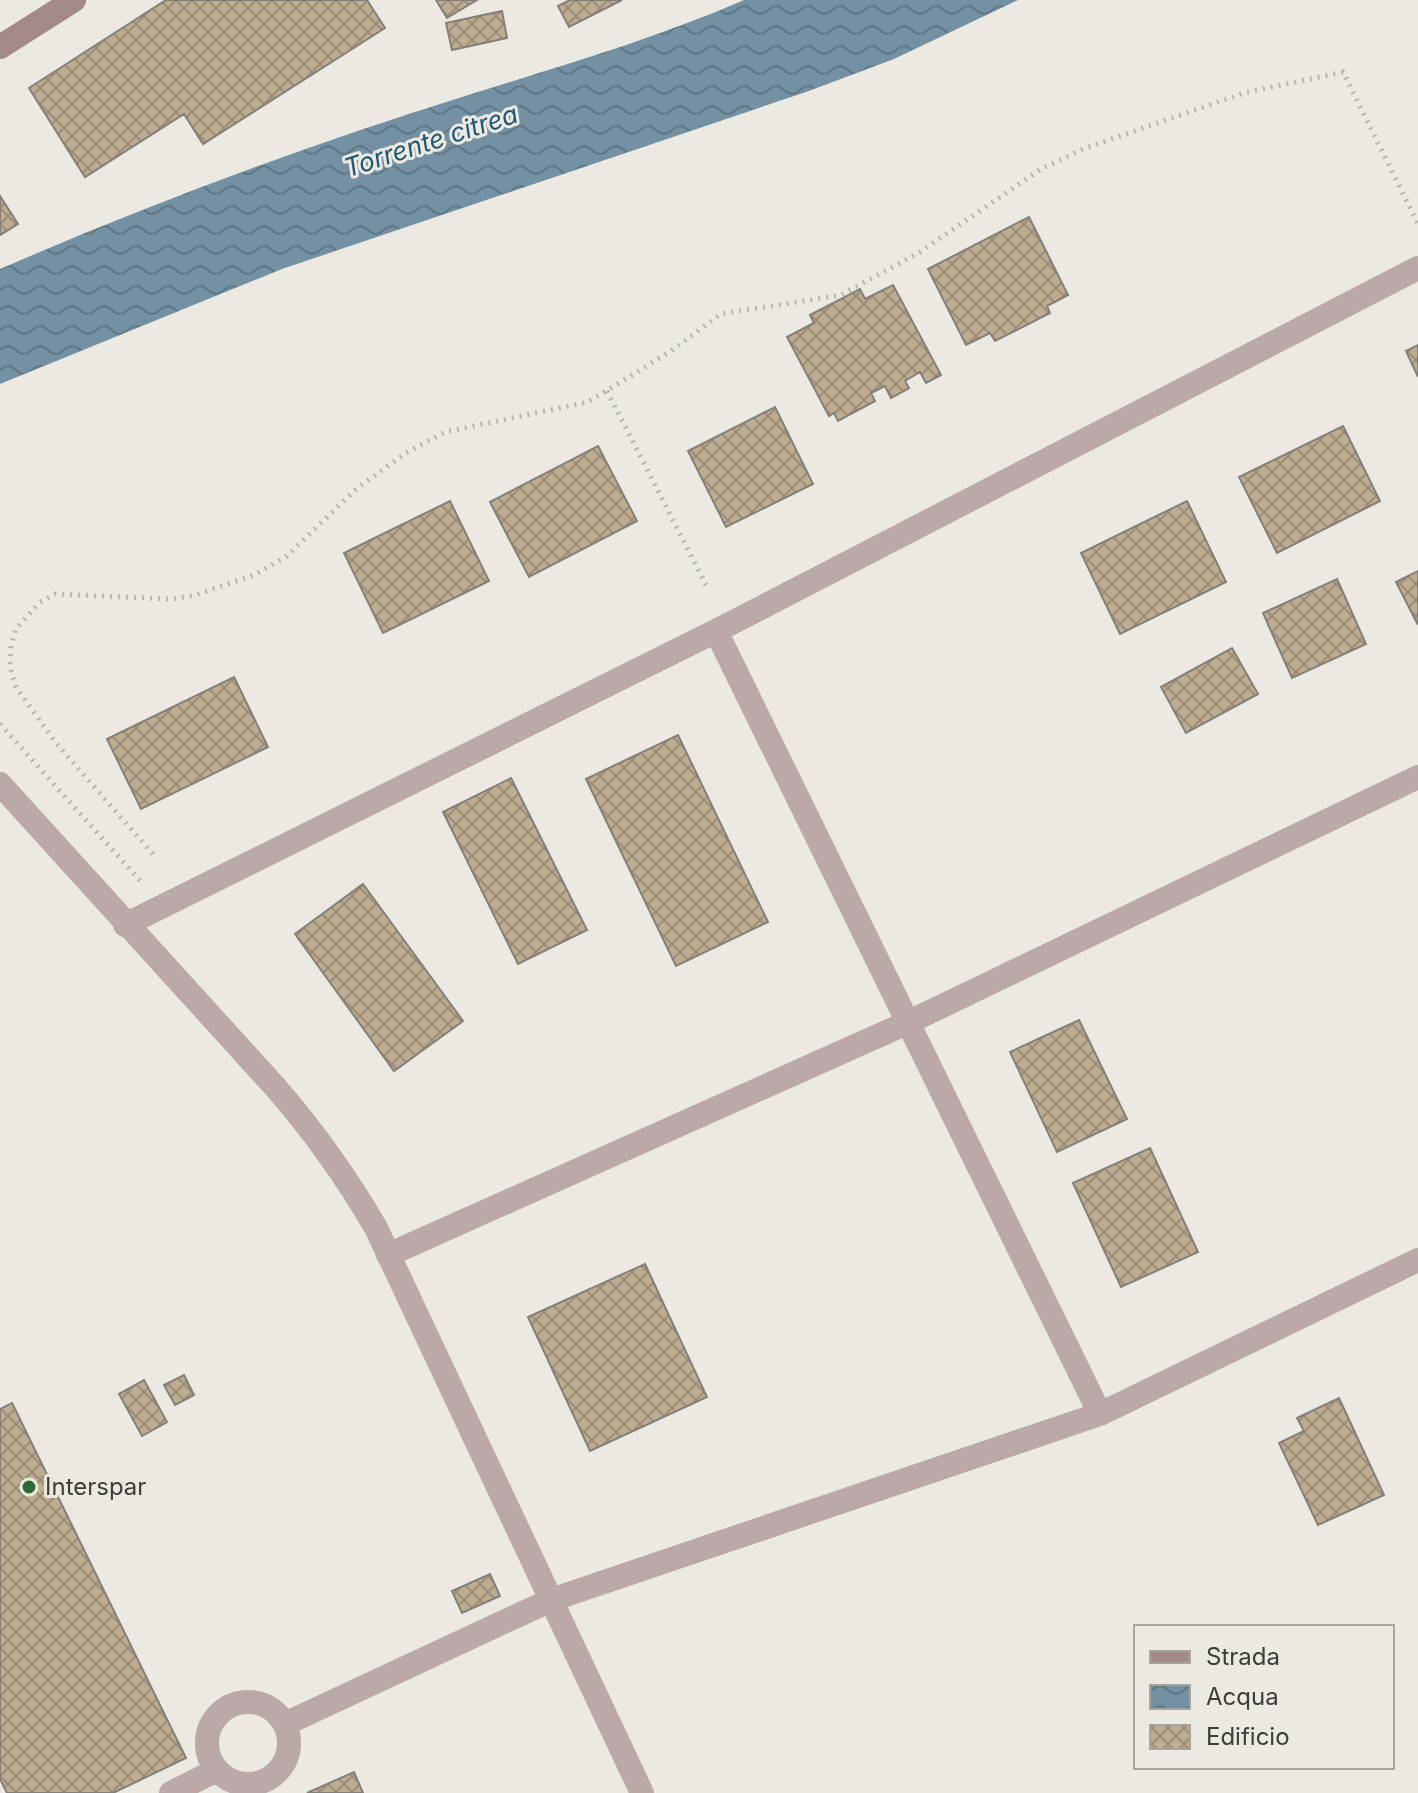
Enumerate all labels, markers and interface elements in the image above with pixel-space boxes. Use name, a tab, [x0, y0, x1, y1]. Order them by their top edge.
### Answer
water label: Torrente citrea	[340, 98, 522, 183]
place label: Interspar	[45, 1472, 146, 1501]
marker: Interspar	[20, 1478, 38, 1496]
legend	[1134, 1625, 1394, 1769]
text: Strada	[1206, 1642, 1280, 1671]
text: Acqua	[1206, 1682, 1279, 1711]
text: Edificio	[1206, 1722, 1290, 1751]

